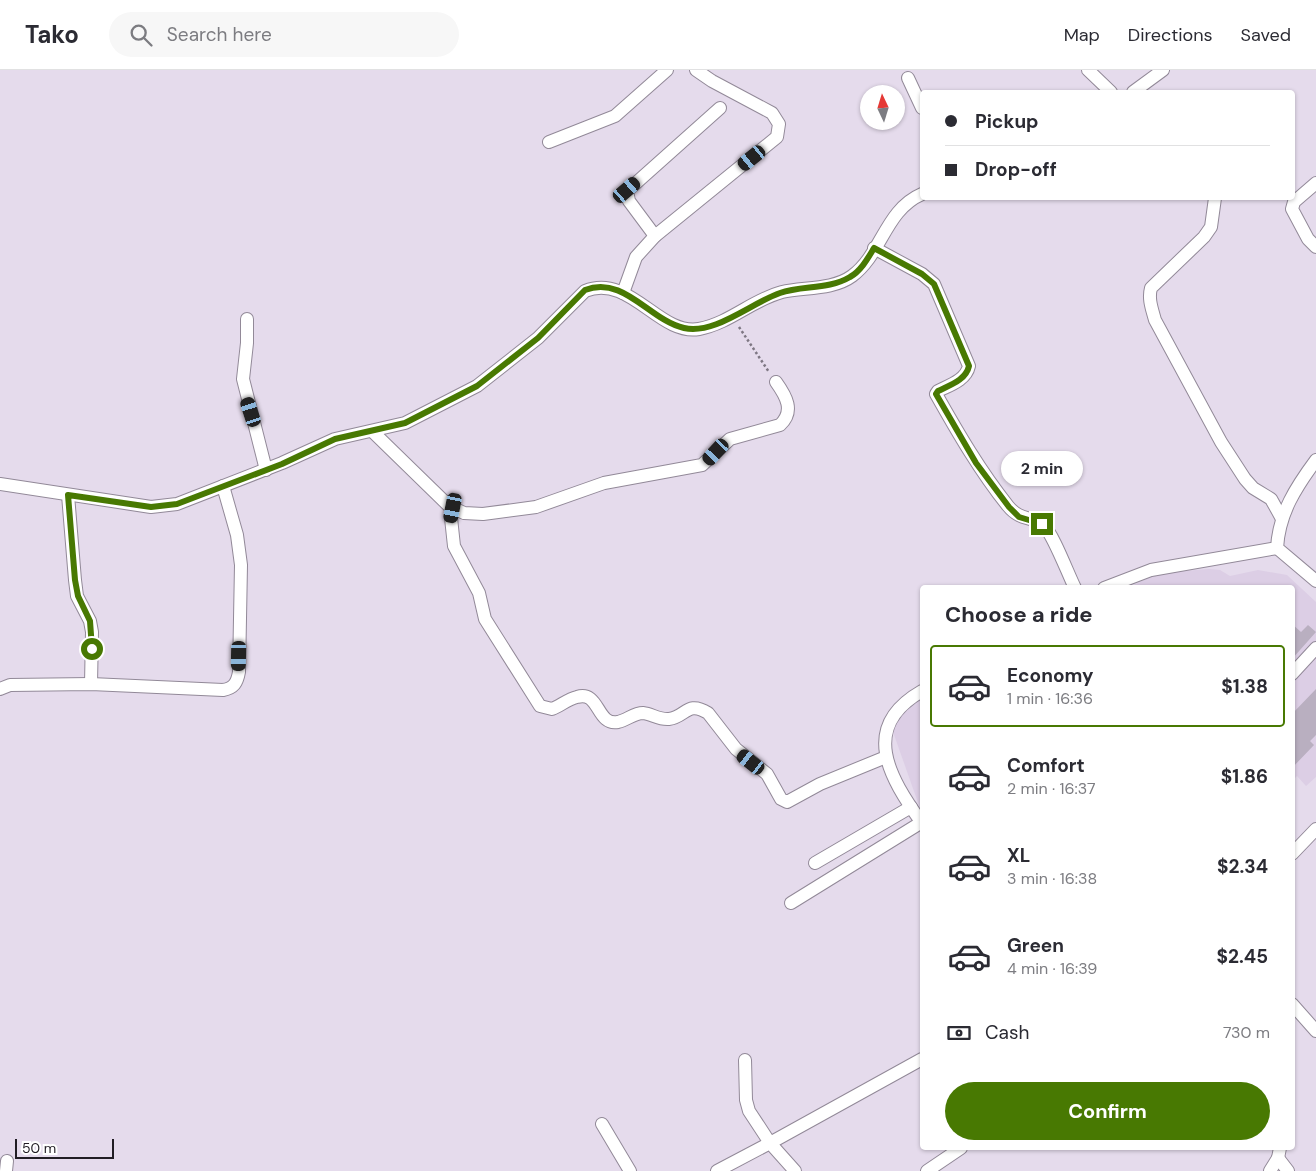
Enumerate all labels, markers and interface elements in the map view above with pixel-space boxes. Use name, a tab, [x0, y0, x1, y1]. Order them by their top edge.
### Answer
search box	[109, 12, 459, 57]
text: Tako	[25, 19, 79, 50]
icon: search	[127, 21, 155, 49]
text: Search here	[167, 22, 272, 47]
text: Map	[1064, 23, 1100, 47]
text: Directions	[1128, 23, 1213, 47]
text: Saved	[1241, 23, 1291, 47]
north arrow	[860, 85, 905, 130]
map controls	[860, 85, 905, 130]
text: Pickup	[975, 109, 1039, 134]
car	[735, 143, 768, 173]
text: Drop-off	[975, 157, 1057, 182]
car	[610, 174, 643, 206]
car	[239, 395, 262, 429]
car	[700, 436, 731, 468]
callout: 2 min	[1001, 452, 1083, 486]
text: 2 min	[1021, 458, 1063, 479]
car	[442, 492, 463, 524]
route end	[1031, 513, 1053, 535]
text: Choose a ride	[945, 600, 1093, 629]
route start	[81, 638, 103, 660]
car	[231, 641, 246, 671]
text: Economy	[1007, 663, 1094, 688]
icon: car	[947, 664, 992, 709]
text: $1.38	[1221, 674, 1268, 699]
text: 1 min · 16:36	[1007, 688, 1093, 709]
car	[734, 747, 767, 777]
text: Comfort	[1007, 753, 1085, 778]
icon: car	[947, 754, 992, 799]
text: $1.86	[1221, 764, 1268, 789]
text: 2 min · 16:37	[1007, 778, 1095, 799]
text: XL	[1007, 843, 1030, 868]
icon: car	[947, 844, 992, 889]
text: $2.34	[1217, 854, 1268, 879]
text: 3 min · 16:38	[1007, 868, 1097, 889]
text: Green	[1007, 933, 1064, 958]
icon: car	[947, 934, 992, 979]
text: $2.45	[1217, 944, 1268, 969]
text: 4 min · 16:39	[1007, 958, 1097, 979]
icon: cash	[945, 1019, 973, 1047]
text: Cash	[985, 1020, 1029, 1045]
text: 730 m	[1223, 1022, 1270, 1043]
button: Confirm	[945, 1082, 1270, 1140]
scale bar	[15, 1136, 114, 1159]
text: 50 m	[22, 1139, 56, 1157]

